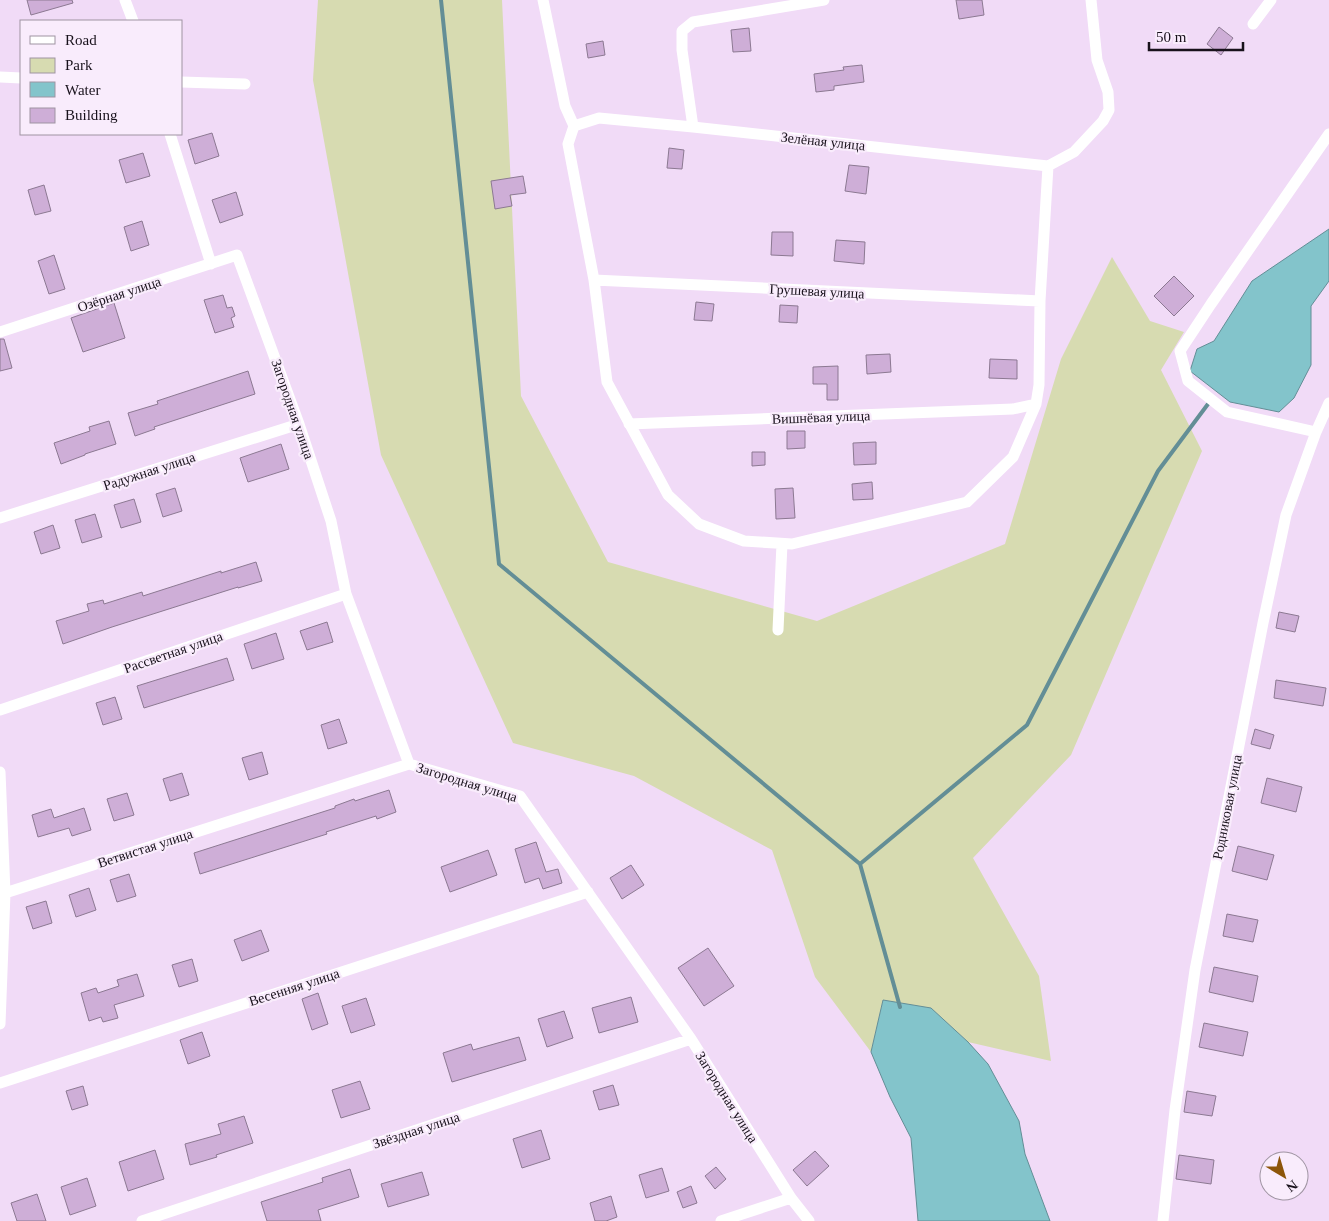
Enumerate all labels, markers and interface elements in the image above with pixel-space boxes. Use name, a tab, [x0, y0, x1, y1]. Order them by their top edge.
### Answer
legend	[20, 20, 182, 135]
scale bar	[1149, 20, 1243, 52]
text: 50 m	[1156, 29, 1187, 45]
text: Road	[65, 32, 97, 48]
text: Park	[65, 57, 93, 73]
text: Water	[65, 82, 100, 98]
text: Building	[65, 107, 118, 123]
street label: Зелёная улица	[780, 130, 867, 153]
street label: Озёрная улица	[75, 274, 164, 315]
street label: Грушевая улица	[769, 282, 866, 302]
street label: Загородная улица	[268, 357, 317, 462]
street label: Вишнёвая улица	[772, 408, 871, 427]
street label: Радужная улица	[101, 449, 198, 493]
street label: Рассветная улица	[122, 628, 225, 676]
street label: Родниковая улица	[1210, 753, 1245, 861]
street label: Загородная улица	[415, 760, 520, 805]
street label: Ветвистая улица	[96, 826, 195, 871]
street label: Весенняя улица	[247, 966, 342, 1009]
street label: Загородная улица	[693, 1049, 761, 1146]
street label: Звёздная улица	[371, 1109, 462, 1152]
north arrow	[1259, 1151, 1309, 1201]
text: N	[1283, 1177, 1300, 1195]

